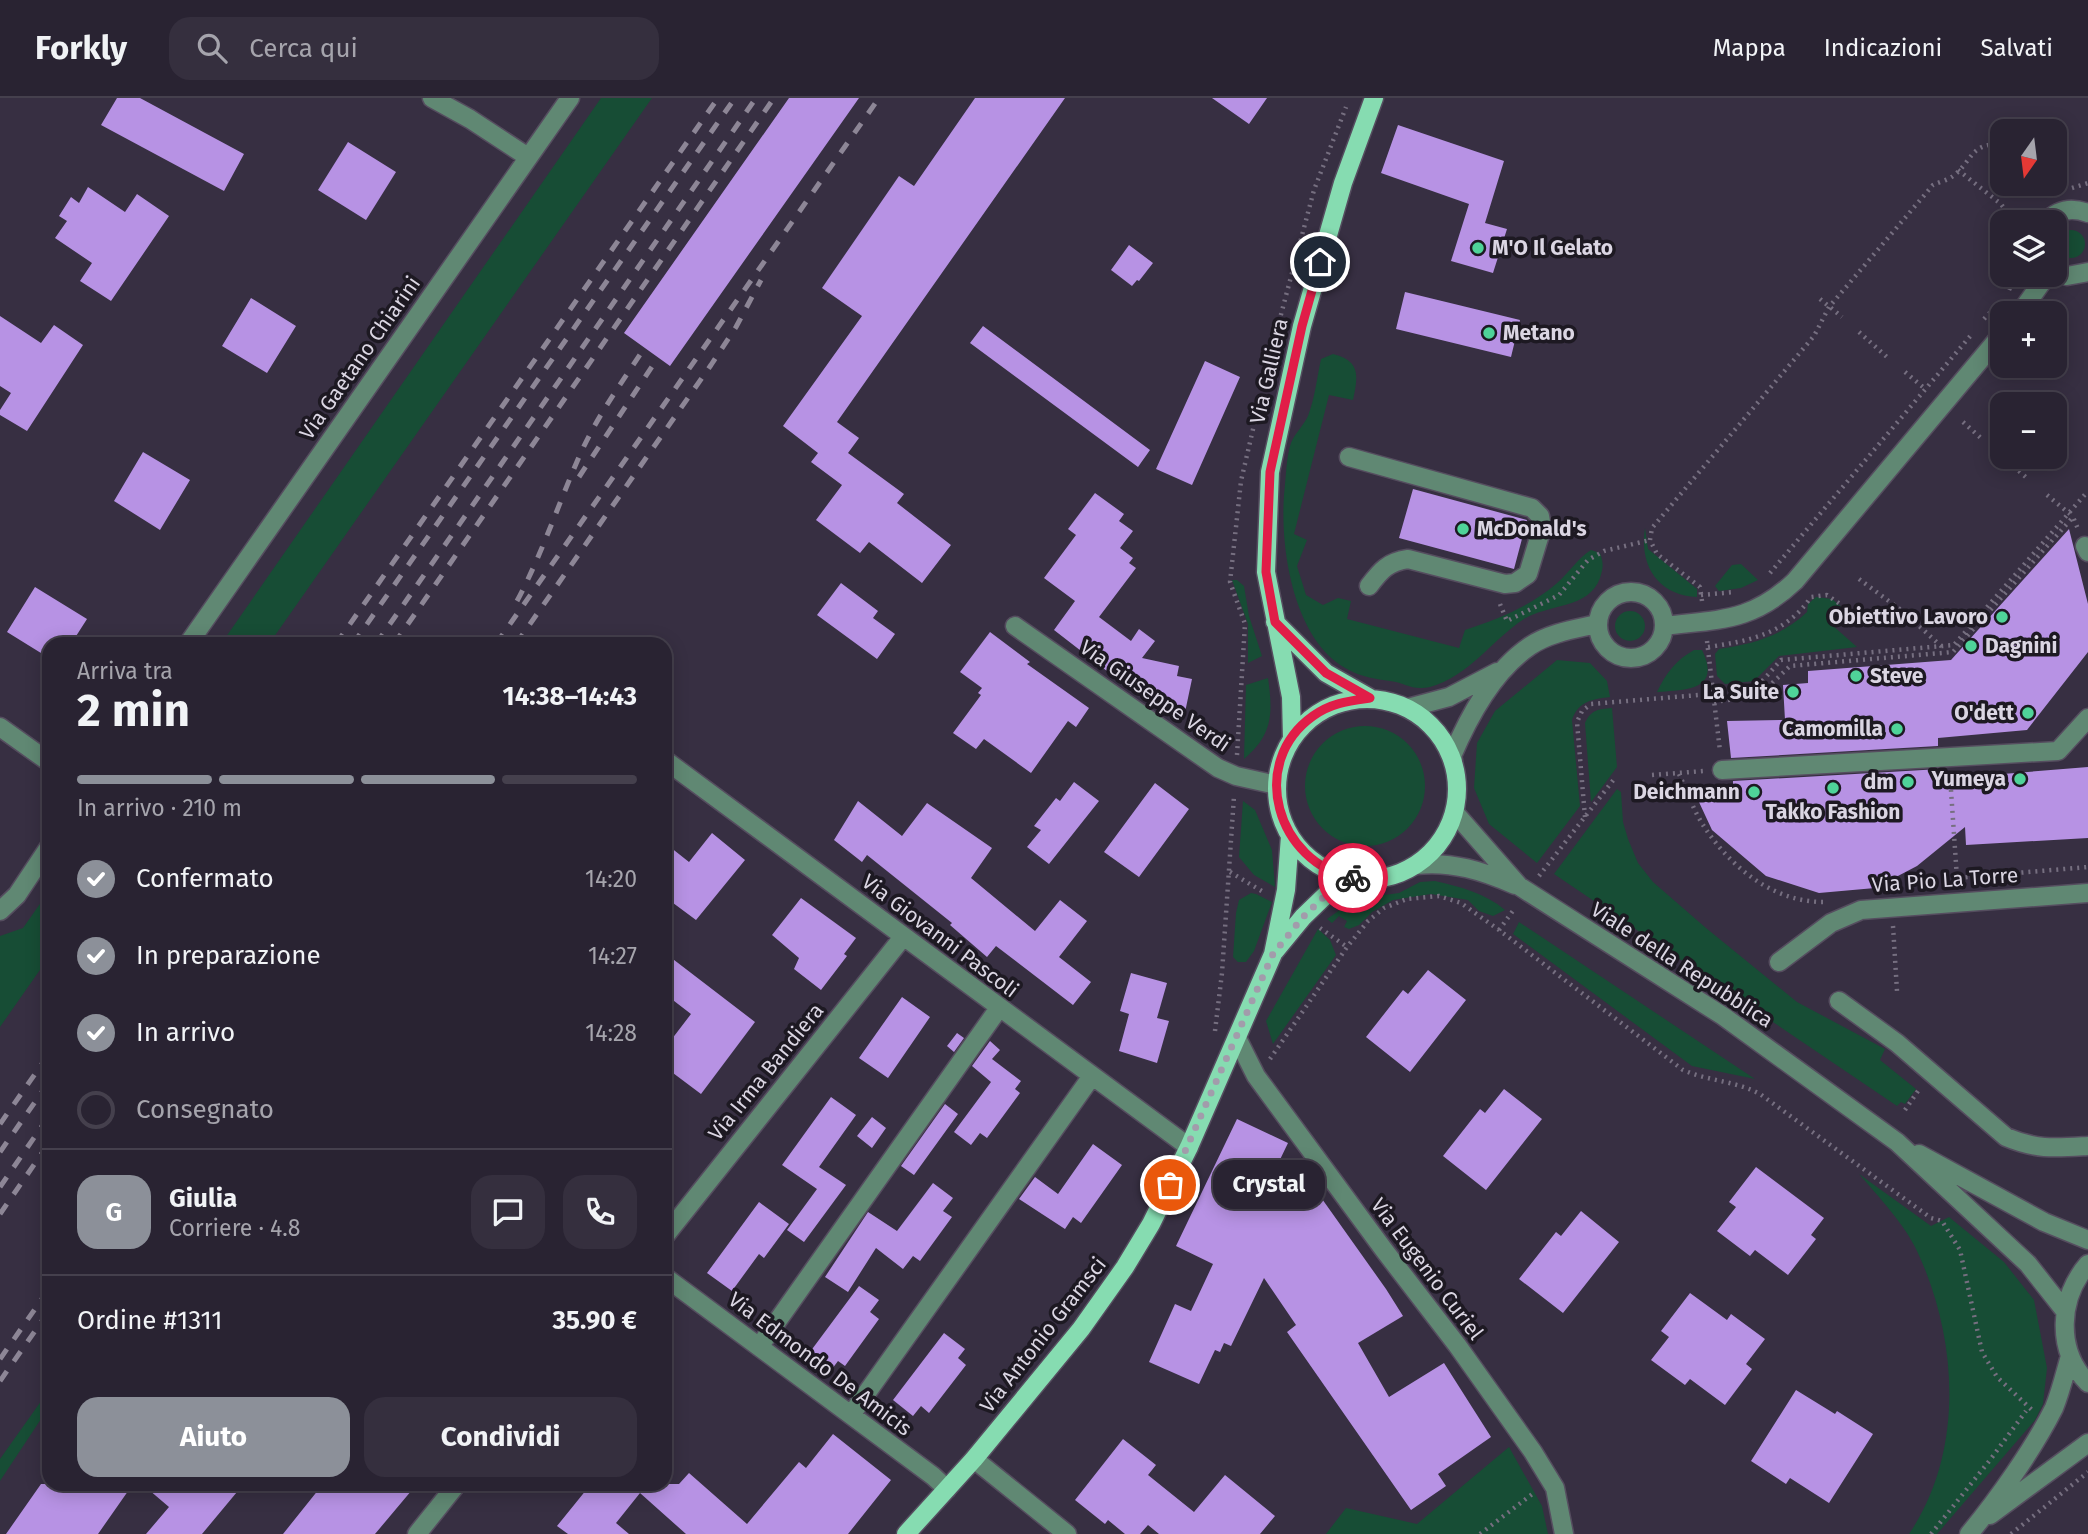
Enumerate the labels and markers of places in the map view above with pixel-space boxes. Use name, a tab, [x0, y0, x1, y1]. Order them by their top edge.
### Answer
pin	[1290, 232, 1350, 292]
place label: M'O Il Gelato	[1492, 235, 1613, 261]
marker: M'O Il Gelato	[1470, 240, 1486, 256]
place label: Metano	[1503, 320, 1575, 346]
marker: Metano	[1481, 325, 1497, 341]
place label: McDonald's	[1477, 516, 1587, 542]
marker: McDonald's	[1455, 521, 1471, 537]
place label: Obiettivo Lavoro	[1829, 604, 1988, 630]
marker: Obiettivo Lavoro	[1994, 609, 2010, 625]
place label: Dagnini	[1985, 633, 2057, 659]
marker: Dagnini	[1963, 638, 1979, 654]
place label: Steve	[1870, 663, 1924, 689]
marker: Steve	[1848, 668, 1864, 684]
place label: La Suite	[1703, 679, 1779, 705]
marker: La Suite	[1785, 684, 1801, 700]
place label: O'dett	[1954, 700, 2015, 726]
marker: O'dett	[2020, 705, 2036, 721]
place label: Camomilla	[1782, 716, 1883, 742]
marker: Camomilla	[1889, 721, 1905, 737]
place label: Yumeya	[1931, 766, 2006, 792]
place label: dm	[1864, 769, 1894, 795]
marker: Yumeya	[2012, 771, 2028, 787]
marker: dm	[1900, 774, 1916, 790]
place label: Deichmann	[1633, 779, 1740, 805]
marker: Takko Fashion	[1825, 780, 1841, 796]
marker: Deichmann	[1746, 784, 1762, 800]
place label: Takko Fashion	[1766, 799, 1900, 825]
pin	[1140, 1155, 1200, 1215]
callout: Crystal	[1212, 1160, 1324, 1210]

